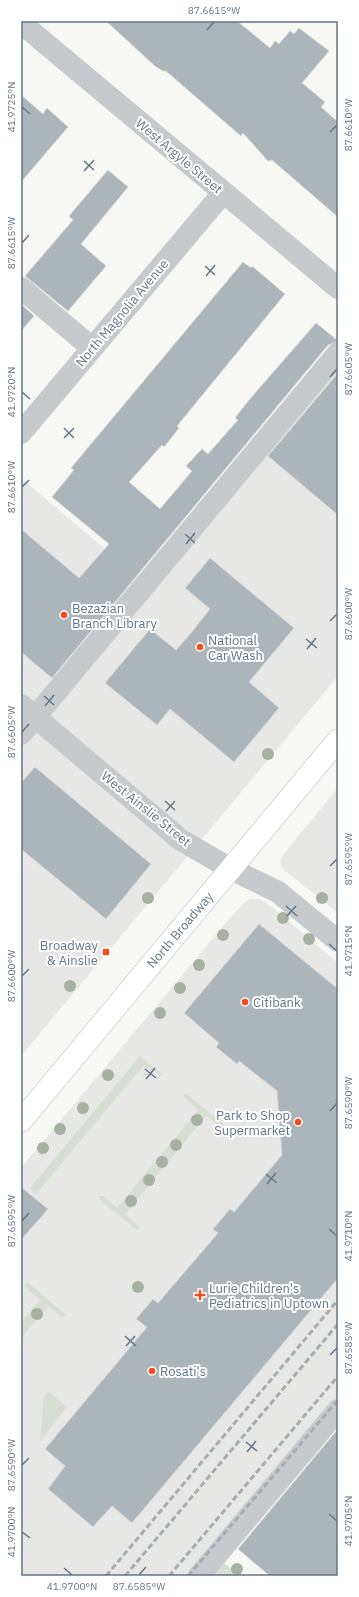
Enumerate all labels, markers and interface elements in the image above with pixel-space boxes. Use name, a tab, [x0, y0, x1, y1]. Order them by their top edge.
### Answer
text: 87.6615°W	[188, 4, 240, 17]
text: 41.9725°N	[5, 82, 18, 132]
text: 87.6610°W	[342, 99, 355, 151]
street label: West Argyle Street	[132, 115, 226, 197]
text: 87.6615°W	[5, 217, 18, 269]
street label: North Magnolia Avenue	[72, 256, 172, 370]
text: 87.6605°W	[342, 343, 355, 395]
text: 41.9720°N	[5, 367, 18, 417]
text: 87.6610°W	[5, 461, 18, 513]
text: 87.6600°W	[342, 588, 355, 640]
place label: Bezazian Branch Library	[72, 600, 157, 632]
marker: Bezazian Branch Library	[59, 610, 69, 620]
place label: National Car Wash	[208, 632, 263, 664]
marker: National Car Wash	[195, 642, 205, 652]
text: 87.6605°W	[5, 706, 18, 758]
street label: West Ainslie Street	[98, 768, 194, 850]
text: 87.6595°W	[342, 833, 355, 885]
street label: North Broadway	[143, 888, 217, 972]
text: 41.9715°N	[342, 926, 355, 976]
place label: Broadway & Ainslie	[40, 937, 98, 969]
marker: Broadway & Ainslie	[101, 947, 111, 957]
text: 87.6600°W	[5, 950, 18, 1002]
place label: Citibank	[253, 994, 301, 1011]
marker: Citibank	[240, 997, 250, 1007]
text: 87.6590°W	[342, 1077, 355, 1129]
place label: Park to Shop Supermarket	[214, 1107, 290, 1139]
marker: Park to Shop Supermarket	[293, 1117, 303, 1127]
text: 87.6595°W	[5, 1195, 18, 1247]
text: 41.9710°N	[342, 1211, 355, 1261]
place label: Lurie Children's Pediatrics in Uptown	[209, 1280, 329, 1312]
marker: Lurie Children's Pediatrics in Uptown	[194, 1289, 206, 1301]
text: 87.6585°W	[342, 1322, 355, 1374]
place label: Rosati's	[160, 1363, 206, 1380]
marker: Rosati's	[147, 1366, 157, 1376]
text: 87.6590°W	[5, 1439, 18, 1491]
text: 41.9705°N	[342, 1496, 355, 1546]
text: 41.9700°N	[5, 1507, 18, 1557]
text: 41.9700°N	[47, 1580, 97, 1593]
text: 87.6585°W	[113, 1580, 165, 1593]

